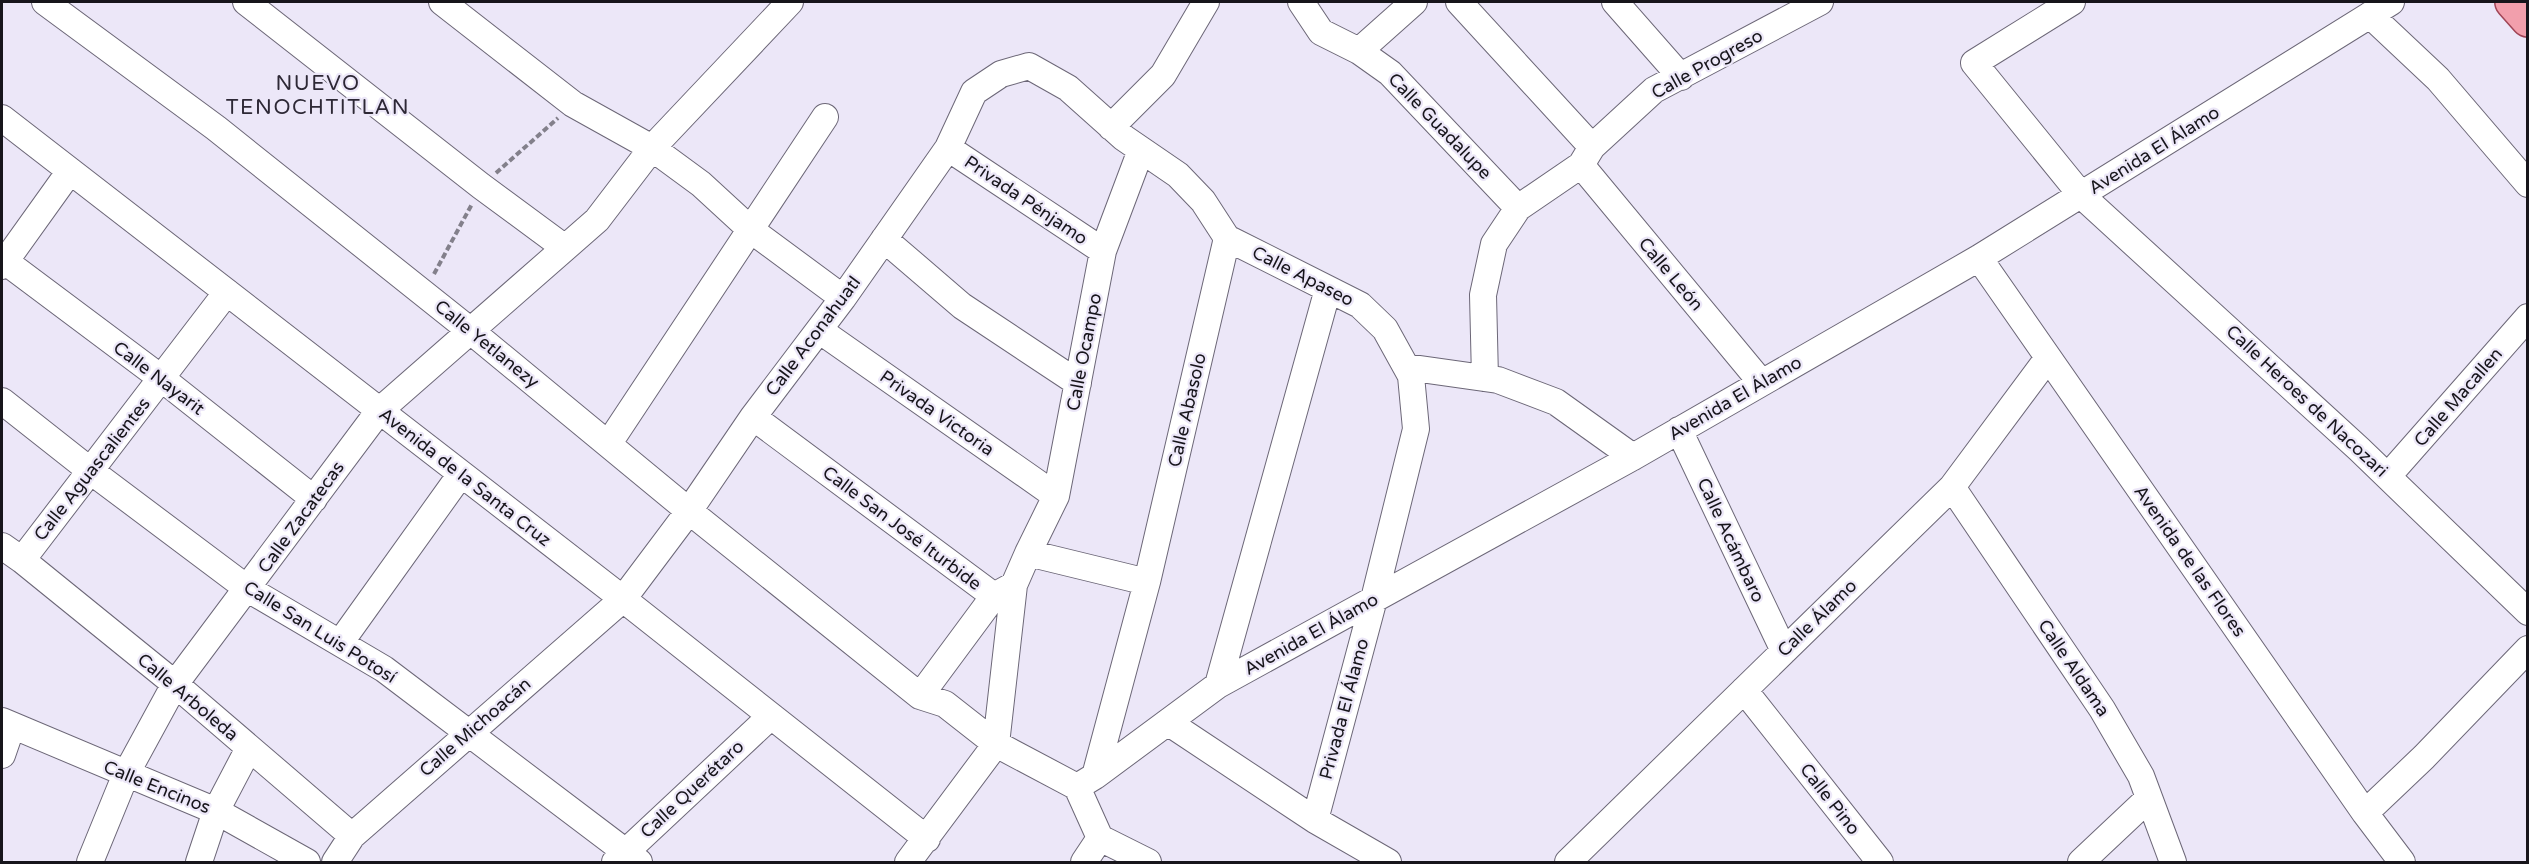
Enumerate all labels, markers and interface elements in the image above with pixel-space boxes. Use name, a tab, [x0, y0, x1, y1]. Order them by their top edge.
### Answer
street label: Calle Progreso	[1648, 24, 1766, 104]
street label: Calle Guadalupe	[1384, 68, 1496, 184]
district label: NUEVO TENOCHTITLAN	[226, 71, 410, 120]
street label: Avenida El Álamo	[2085, 101, 2223, 199]
street label: Privada Pénjamo	[960, 151, 1092, 249]
street label: Calle León	[1634, 233, 1708, 315]
street label: Calle Apaseo	[1249, 241, 1358, 311]
street label: Calle Aconahuatl	[761, 272, 865, 400]
street label: Calle Ocampo	[1062, 291, 1106, 413]
street label: Calle Yetlanezy	[430, 295, 544, 393]
street label: Calle Heroes de Nacozari	[2222, 320, 2392, 482]
street label: Calle Nayarit	[109, 336, 209, 420]
street label: Calle Macallen	[2409, 343, 2507, 451]
street label: Calle Abasolo	[1163, 351, 1211, 469]
street label: Avenida El Álamo	[1665, 351, 1806, 445]
street label: Privada Victoria	[876, 365, 998, 461]
street label: Calle Aguascalientes	[29, 393, 155, 545]
street label: Avenida de la Santa Cruz	[375, 403, 555, 551]
street label: Calle Zacatecas	[253, 457, 349, 577]
street label: Calle San José Iturbide	[818, 461, 986, 595]
street label: Calle Acámbaro	[1693, 474, 1770, 606]
street label: Avenida de las Flores	[2129, 481, 2251, 641]
street label: Calle Álamo	[1773, 575, 1861, 661]
street label: Calle San Luis Potosí	[240, 576, 401, 688]
street label: Avenida El Álamo	[1240, 588, 1382, 680]
street label: Calle Aldama	[2033, 615, 2115, 721]
street label: Privada El Álamo	[1315, 636, 1373, 782]
street label: Calle Arboleda	[133, 648, 243, 746]
street label: Calle Michoacán	[415, 673, 535, 781]
street label: Calle Querétaro	[636, 735, 748, 843]
street label: Calle Encinos	[100, 756, 214, 818]
street label: Calle Pino	[1795, 759, 1865, 839]

